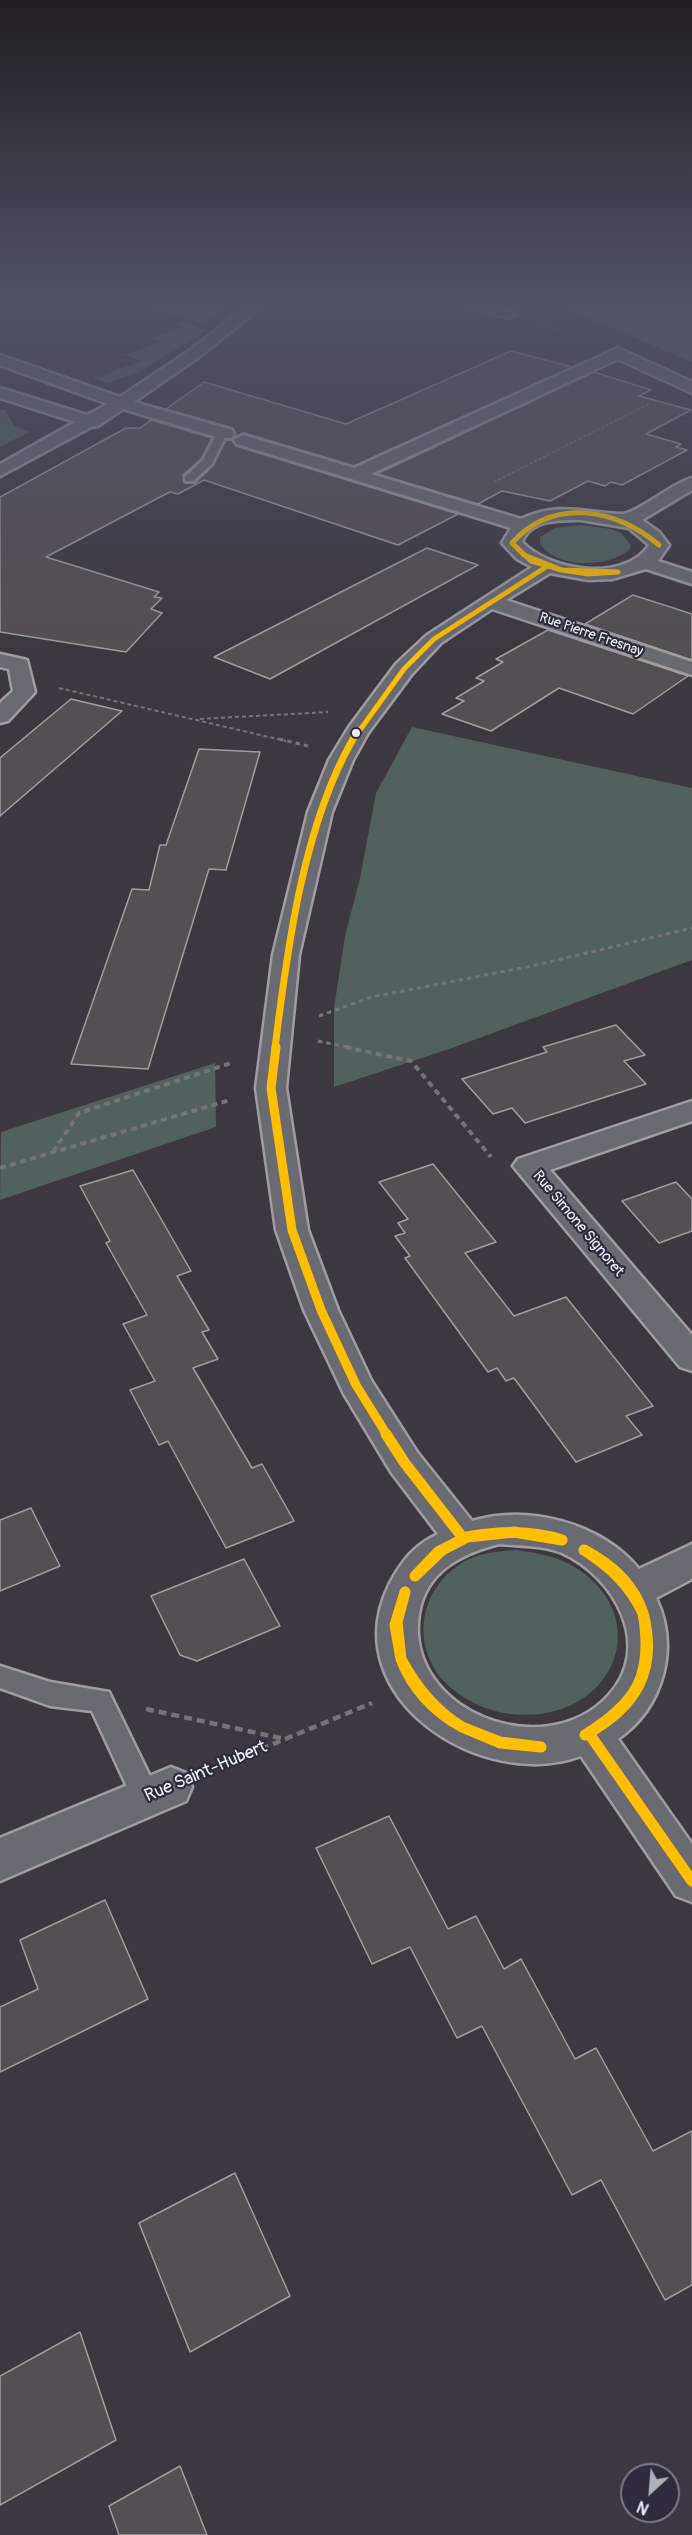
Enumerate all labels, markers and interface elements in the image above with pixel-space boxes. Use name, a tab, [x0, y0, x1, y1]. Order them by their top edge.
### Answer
street label: Rue Pierre Fresnay	[537, 609, 645, 661]
unlabelled marker	[350, 727, 362, 739]
street label: Rue Simone Signoret	[528, 1167, 628, 1281]
street label: Rue Saint-Hubert	[142, 1736, 270, 1808]
north arrow	[620, 2463, 680, 2523]
text: N	[634, 2496, 652, 2519]

